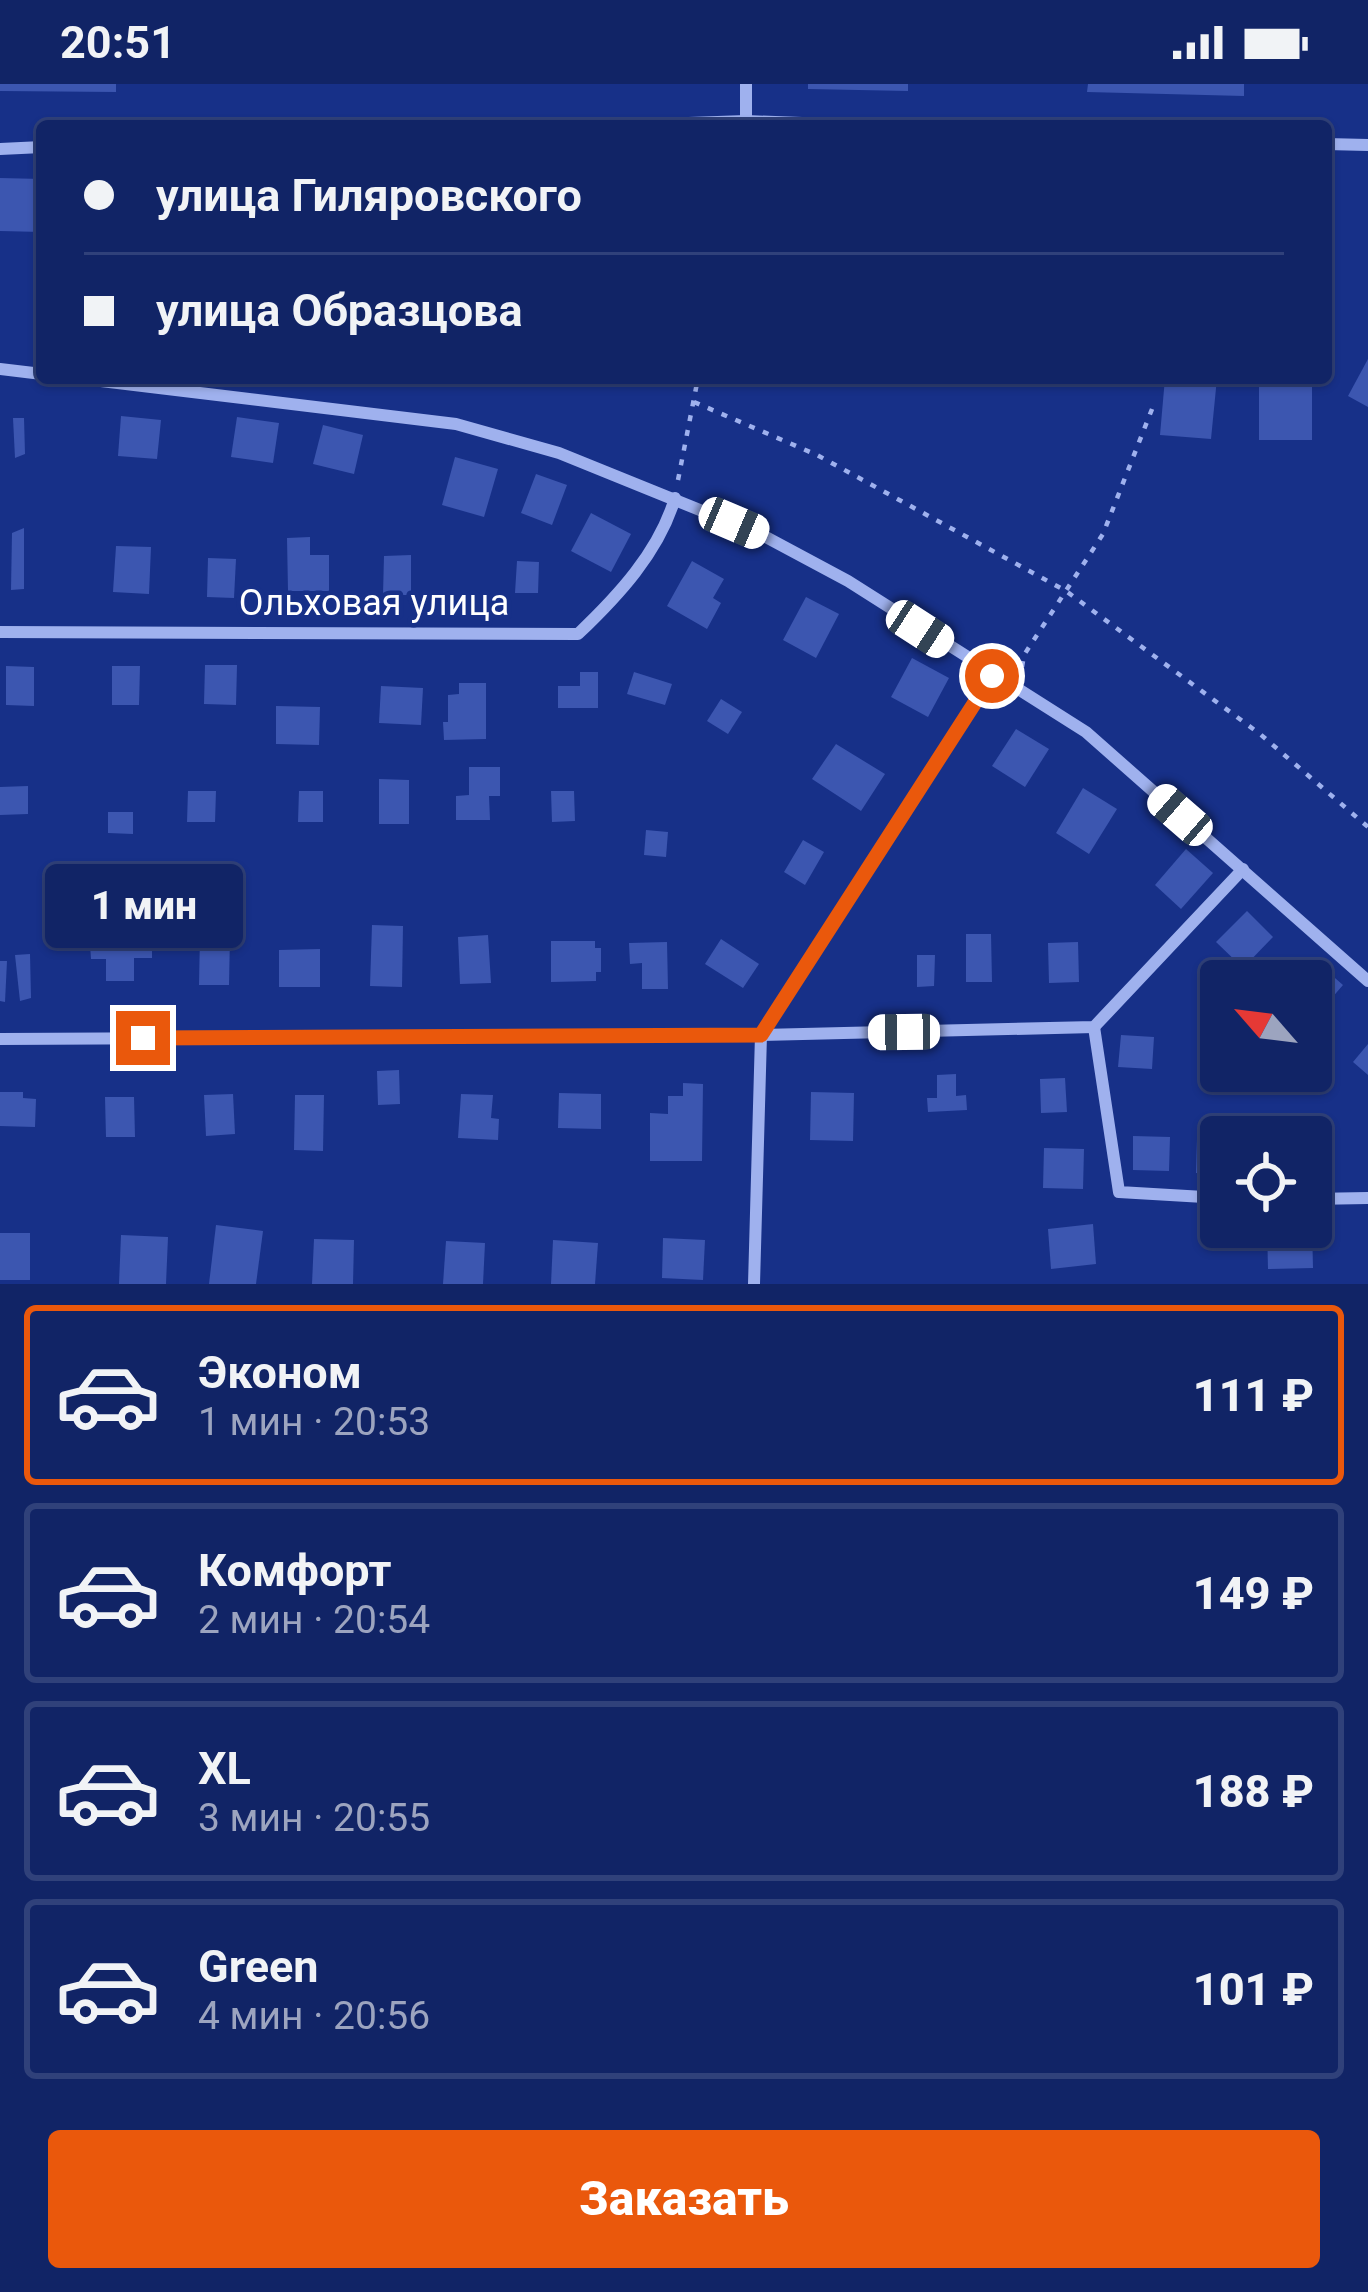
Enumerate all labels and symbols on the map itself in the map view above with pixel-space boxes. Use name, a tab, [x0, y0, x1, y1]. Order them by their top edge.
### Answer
car	[694, 492, 774, 554]
street label: Ольховая улица	[239, 582, 509, 624]
car	[880, 594, 960, 664]
route start	[965, 649, 1019, 703]
car	[1141, 778, 1219, 852]
callout: 1 мин	[44, 864, 242, 948]
north arrow	[1200, 960, 1332, 1092]
route end	[116, 1011, 170, 1065]
car	[868, 1013, 940, 1051]

